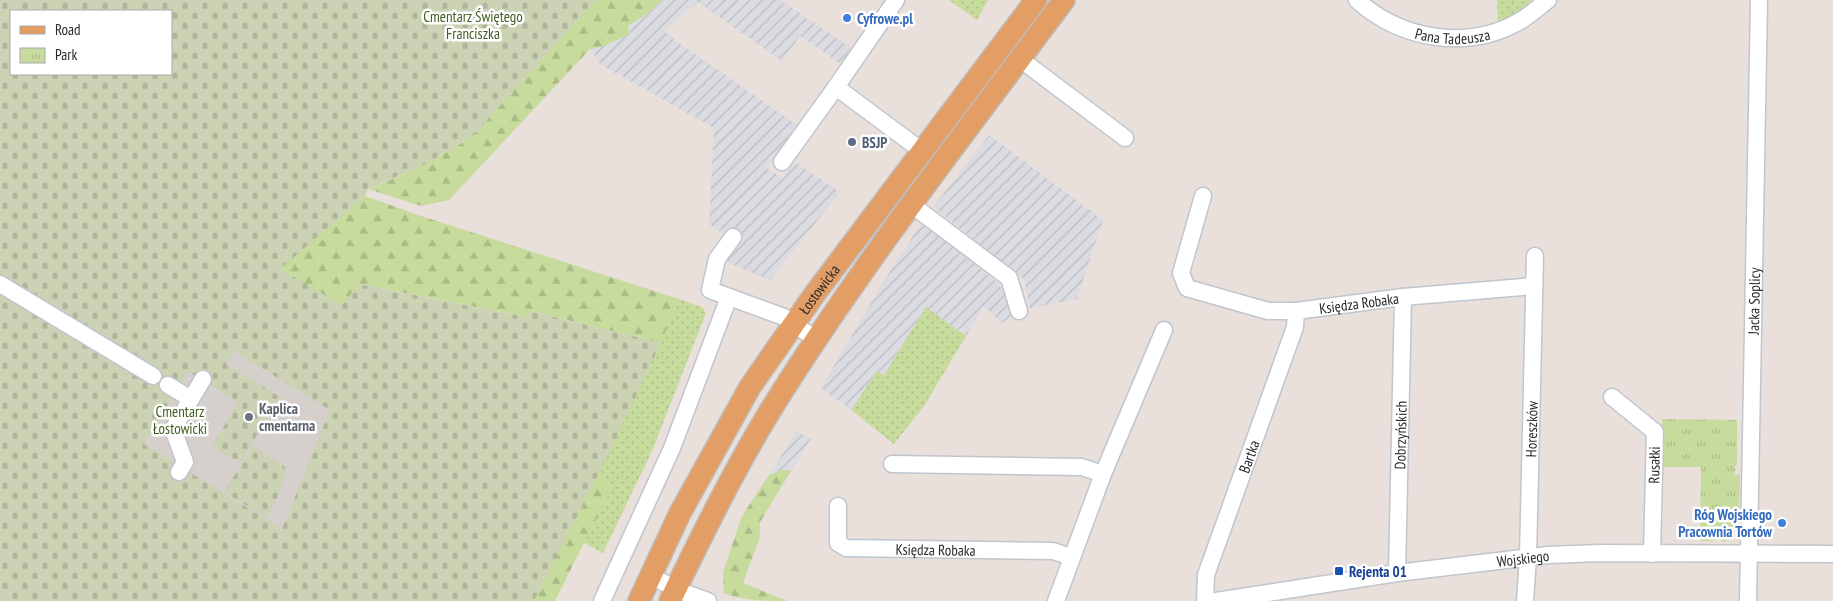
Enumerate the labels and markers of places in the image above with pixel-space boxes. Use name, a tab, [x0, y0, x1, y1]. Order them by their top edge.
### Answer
place label: Cyfrowe.pl	[857, 9, 913, 28]
marker: Cyfrowe.pl	[841, 12, 853, 24]
place label: BSJP	[862, 133, 887, 152]
marker: BSJP	[846, 136, 858, 148]
place label: Kaplica cmentarna	[259, 399, 315, 435]
marker: Kaplica cmentarna	[243, 411, 255, 423]
place label: Róg Wojskiego Pracownia Tortów	[1678, 505, 1773, 541]
marker: Róg Wojskiego Pracownia Tortów	[1776, 517, 1788, 529]
place label: Rejenta 01	[1349, 562, 1407, 581]
marker: Rejenta 01	[1333, 565, 1345, 577]

